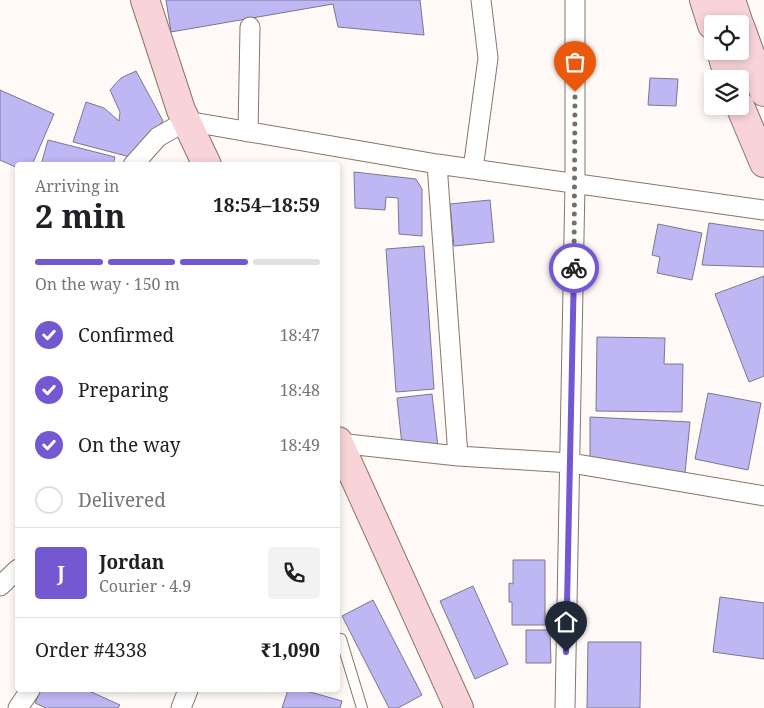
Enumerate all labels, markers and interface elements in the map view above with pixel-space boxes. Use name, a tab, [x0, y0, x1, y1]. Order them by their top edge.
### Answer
map controls	[704, 15, 749, 115]
button: locate	[704, 15, 749, 60]
pin	[554, 41, 596, 92]
icon: bag	[561, 48, 589, 76]
button: layers	[704, 70, 749, 115]
text: Arriving in	[35, 175, 119, 197]
text: 18:54–18:59	[213, 192, 320, 218]
text: 2 min	[35, 194, 126, 237]
courier	[549, 243, 599, 293]
icon: bike	[560, 254, 588, 282]
text: On the way · 150 m	[35, 273, 180, 295]
icon: check	[35, 321, 63, 349]
text: Confirmed	[78, 322, 174, 348]
text: 18:47	[280, 324, 320, 346]
icon: check	[35, 376, 63, 404]
text: Preparing	[78, 377, 168, 403]
text: 18:48	[280, 379, 320, 401]
icon: check	[35, 431, 63, 459]
text: On the way	[78, 432, 181, 458]
text: 18:49	[280, 434, 320, 456]
text: Delivered	[78, 487, 166, 513]
button: phone	[268, 547, 320, 599]
text: Jordan	[99, 549, 165, 575]
text: J	[57, 560, 65, 586]
text: Courier · 4.9	[99, 575, 191, 597]
pin	[545, 601, 587, 652]
icon: home	[552, 608, 580, 636]
text: Order #4338	[35, 637, 147, 663]
text: ₹1,090	[261, 637, 320, 663]

